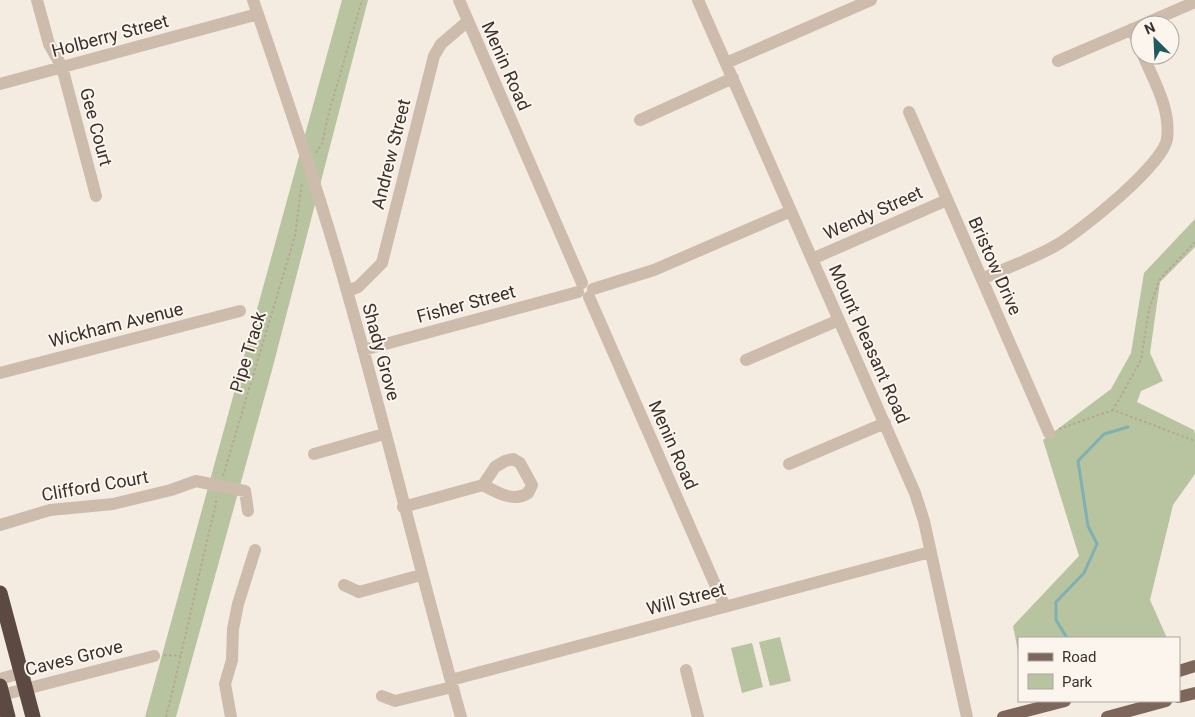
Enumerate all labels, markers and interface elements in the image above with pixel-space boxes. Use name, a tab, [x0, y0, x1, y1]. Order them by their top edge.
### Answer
street label: Holberry Street	[49, 10, 171, 61]
north arrow	[1130, 15, 1180, 65]
street label: Menin Road	[477, 18, 535, 114]
text: N	[1142, 19, 1157, 37]
street label: Gee Court	[76, 85, 117, 168]
street label: Andrew Street	[367, 97, 414, 211]
street label: Wendy Street	[820, 181, 925, 244]
street label: Bristow Drive	[964, 213, 1026, 318]
street label: Mount Pleasant Road	[825, 261, 914, 427]
street label: Fisher Street	[414, 280, 518, 327]
street label: Wickham Avenue	[47, 298, 185, 351]
street label: Shady Grove	[358, 301, 405, 403]
street label: Pipe Track	[225, 308, 270, 395]
street label: Menin Road	[644, 397, 702, 493]
street label: Clifford Court	[40, 466, 150, 505]
street label: Will Street	[644, 578, 728, 619]
street label: Caves Grove	[23, 635, 125, 680]
legend	[1018, 637, 1180, 702]
text: Road	[1062, 648, 1096, 666]
text: Park	[1062, 673, 1093, 691]

